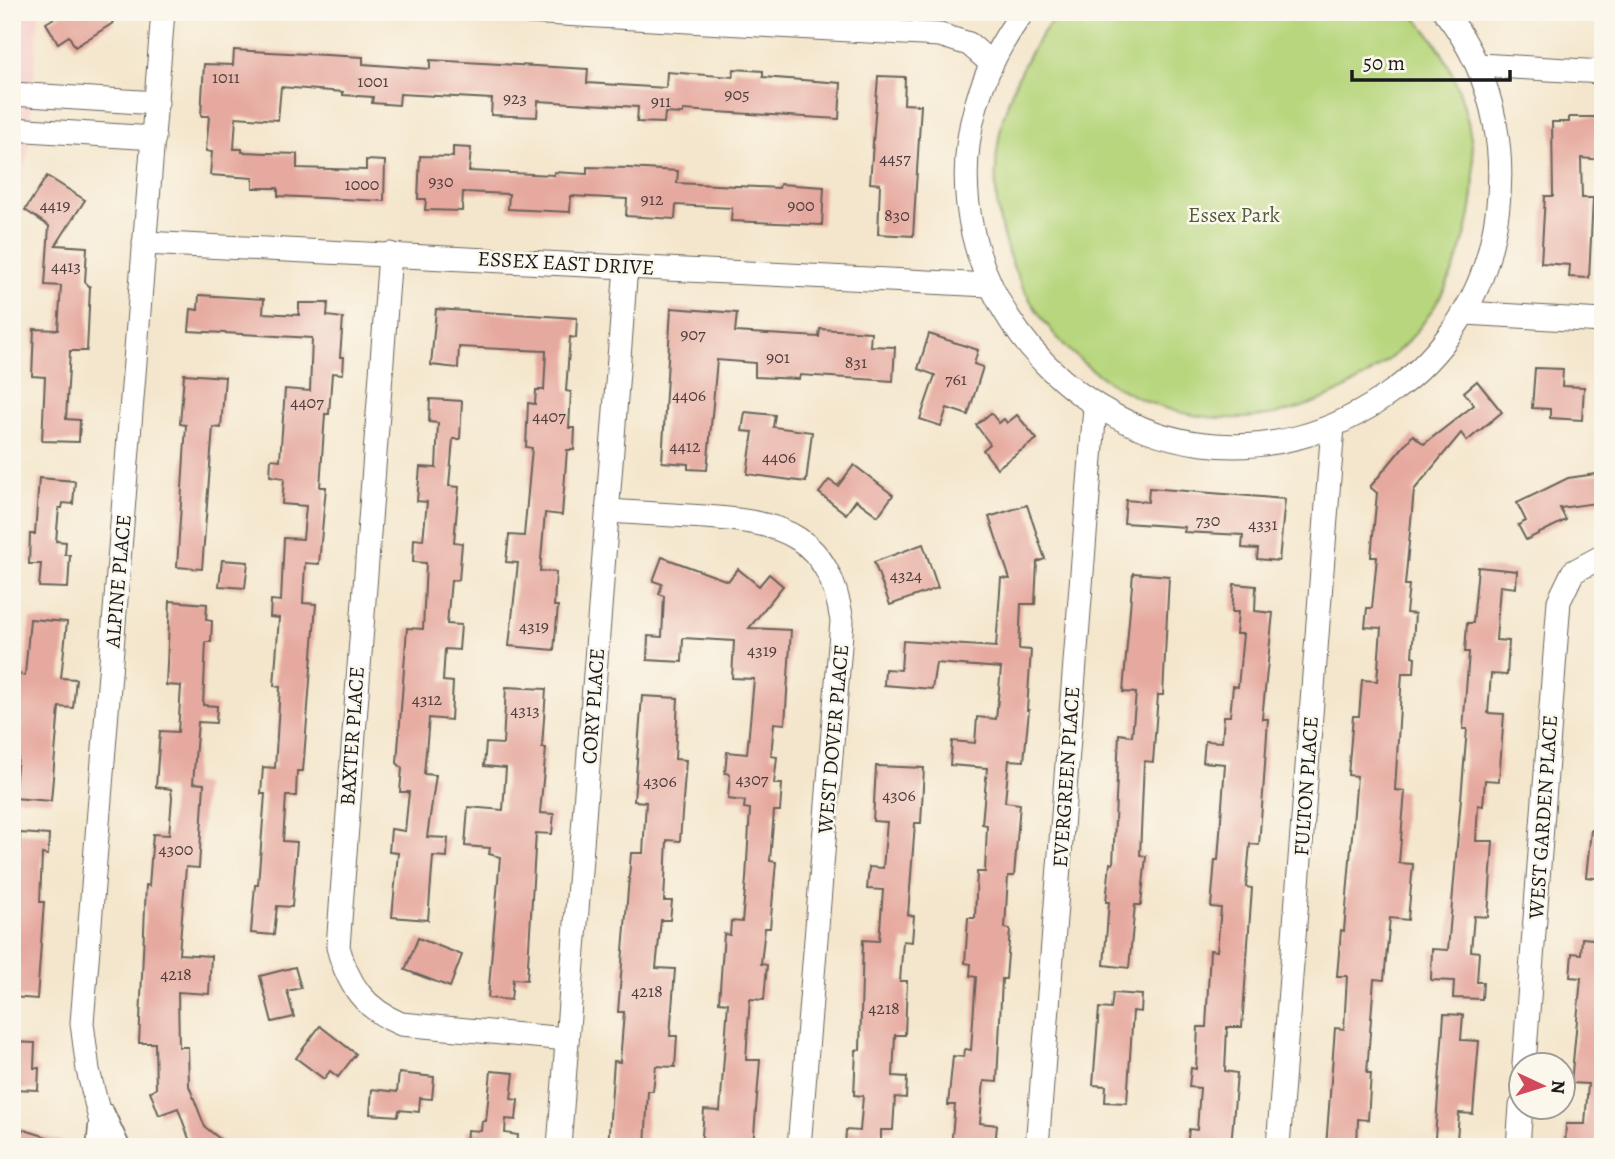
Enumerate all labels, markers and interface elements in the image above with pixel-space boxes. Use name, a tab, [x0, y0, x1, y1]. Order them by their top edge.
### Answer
scale bar	[1352, 38, 1510, 82]
text: 50 m	[1363, 49, 1405, 77]
house number: 1011	[212, 65, 240, 89]
house number: 1001	[357, 69, 389, 93]
house number: 905	[724, 82, 750, 106]
house number: 923	[503, 86, 527, 110]
house number: 911	[651, 89, 671, 113]
house number: 4457	[879, 146, 911, 170]
house number: 930	[428, 169, 454, 193]
house number: 1000	[345, 172, 379, 196]
house number: 912	[641, 187, 664, 211]
house number: 4419	[40, 193, 70, 217]
house number: 900	[787, 193, 815, 217]
park label: Essex Park	[1188, 201, 1280, 229]
house number: 830	[884, 203, 910, 227]
street label: ESSEX EAST DRIVE	[477, 244, 655, 282]
house number: 4413	[51, 254, 81, 278]
house number: 907	[680, 322, 706, 346]
house number: 901	[766, 345, 790, 369]
house number: 831	[845, 350, 867, 374]
house number: 761	[945, 367, 967, 391]
house number: 4406	[672, 383, 706, 407]
house number: 4407	[290, 390, 324, 414]
house number: 4407	[532, 404, 566, 428]
house number: 4412	[669, 434, 701, 458]
house number: 4406	[762, 445, 796, 469]
house number: 730	[1196, 508, 1220, 532]
house number: 4331	[1248, 512, 1278, 536]
street label: ALPINE PLACE	[98, 513, 138, 650]
house number: 4324	[890, 563, 922, 587]
house number: 4319	[519, 614, 549, 638]
house number: 4319	[747, 638, 777, 662]
street label: WEST DOVER PLACE	[811, 643, 855, 836]
street label: CORY PLACE	[575, 647, 611, 765]
street label: BAXTER PLACE	[333, 665, 371, 807]
street label: EVERGREEN PLACE	[1046, 685, 1086, 869]
house number: 4312	[412, 687, 443, 711]
house number: 4313	[510, 698, 540, 722]
street label: WEST GARDEN PLACE	[1522, 714, 1564, 921]
street label: FULTON PLACE	[1287, 715, 1325, 857]
house number: 4307	[736, 767, 769, 791]
house number: 4306	[643, 769, 677, 793]
house number: 4306	[882, 783, 916, 807]
house number: 4300	[159, 837, 193, 861]
house number: 4218	[160, 962, 192, 986]
house number: 4218	[631, 979, 663, 1003]
house number: 4218	[868, 996, 900, 1020]
north arrow	[1506, 1050, 1576, 1120]
text: N	[1544, 1079, 1571, 1095]

